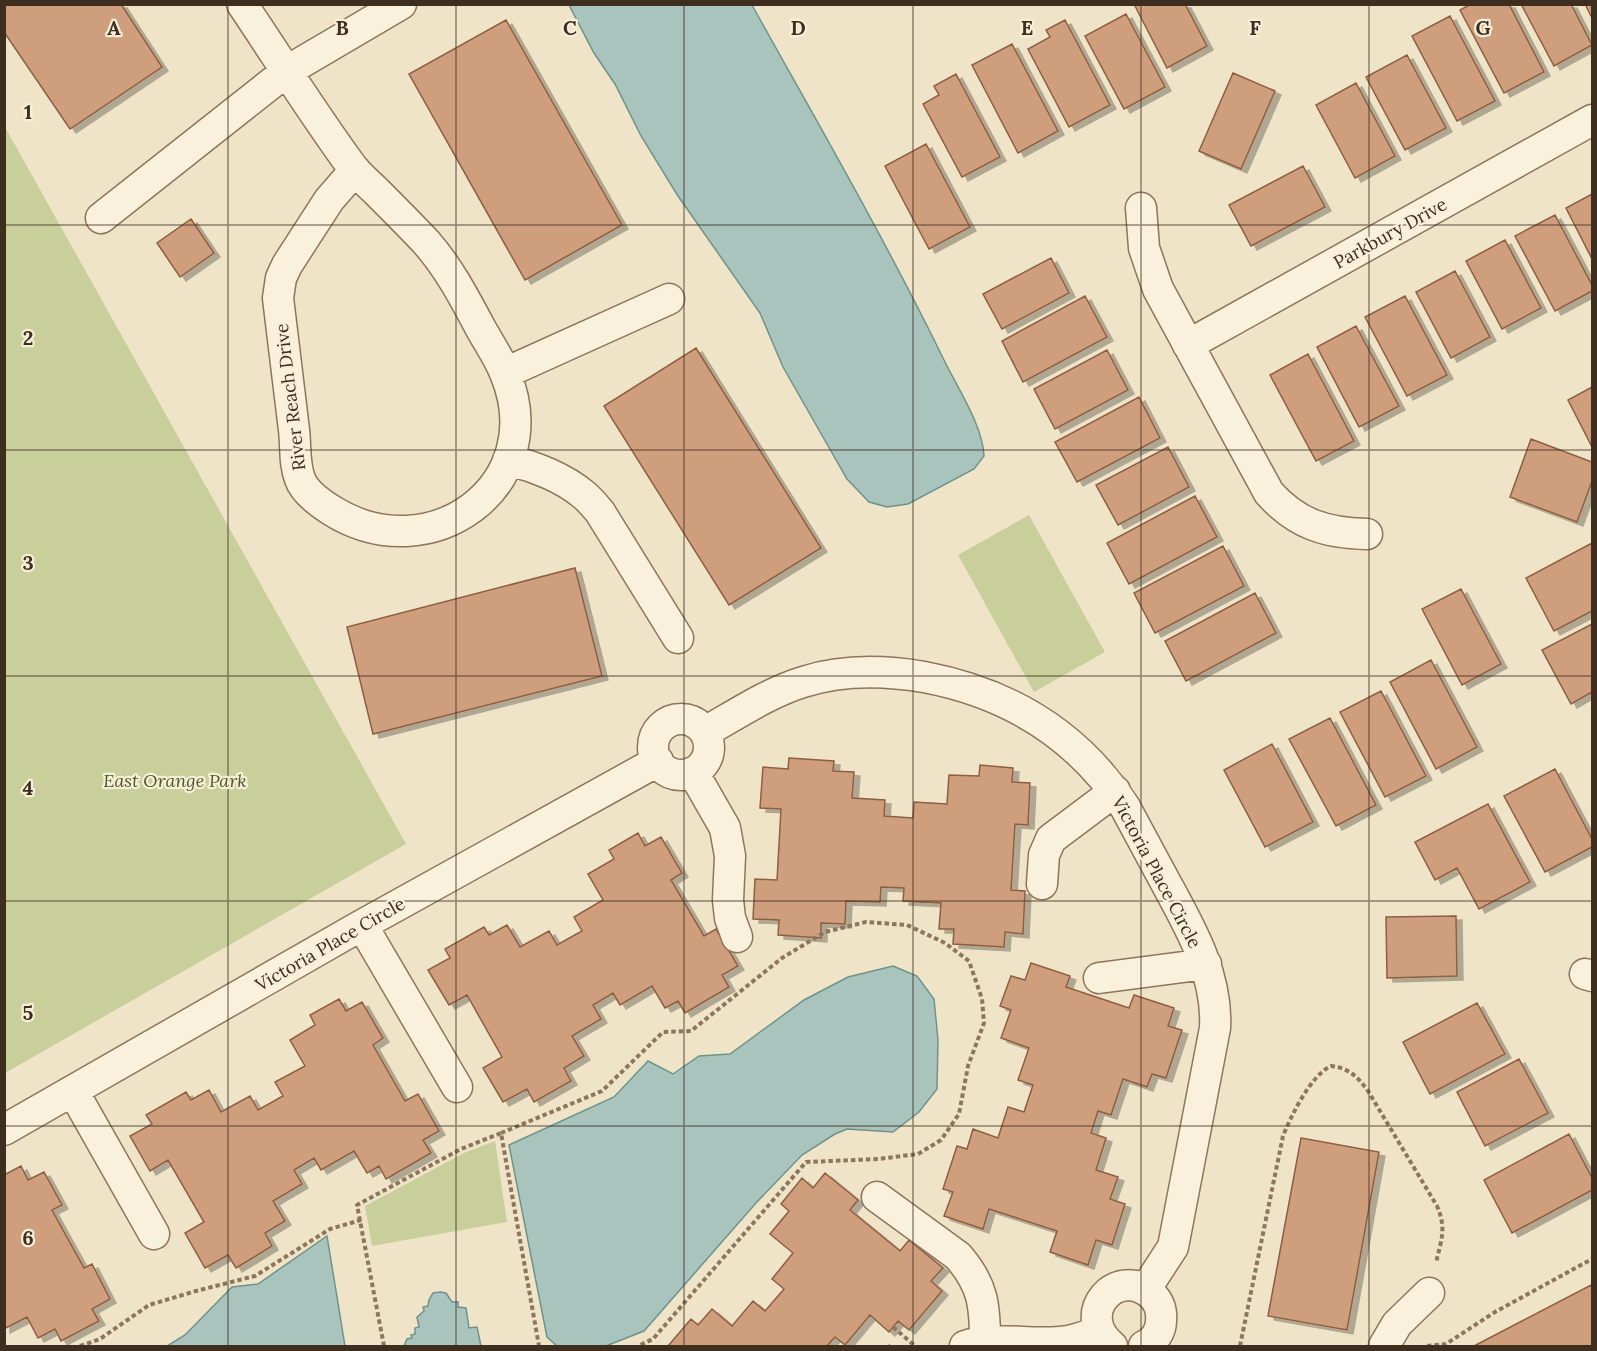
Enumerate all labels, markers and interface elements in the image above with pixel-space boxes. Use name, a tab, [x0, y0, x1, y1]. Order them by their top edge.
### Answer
text: A	[107, 15, 121, 40]
text: B	[335, 15, 349, 40]
text: C	[563, 15, 577, 40]
text: D	[790, 15, 806, 40]
text: E	[1021, 15, 1033, 40]
text: F	[1249, 15, 1261, 40]
text: G	[1475, 15, 1491, 40]
text: 1	[24, 99, 32, 124]
street label: Parkbury Drive	[1329, 192, 1451, 274]
street label: River Reach Drive	[270, 322, 310, 472]
text: 2	[23, 325, 33, 350]
text: 3	[22, 550, 34, 575]
park label: East Orange Park	[103, 769, 247, 792]
text: 4	[23, 775, 34, 800]
street label: Victoria Place Circle	[1107, 791, 1207, 952]
street label: Victoria Place Circle	[250, 892, 409, 997]
text: 5	[23, 1000, 34, 1025]
text: 6	[22, 1225, 34, 1250]

